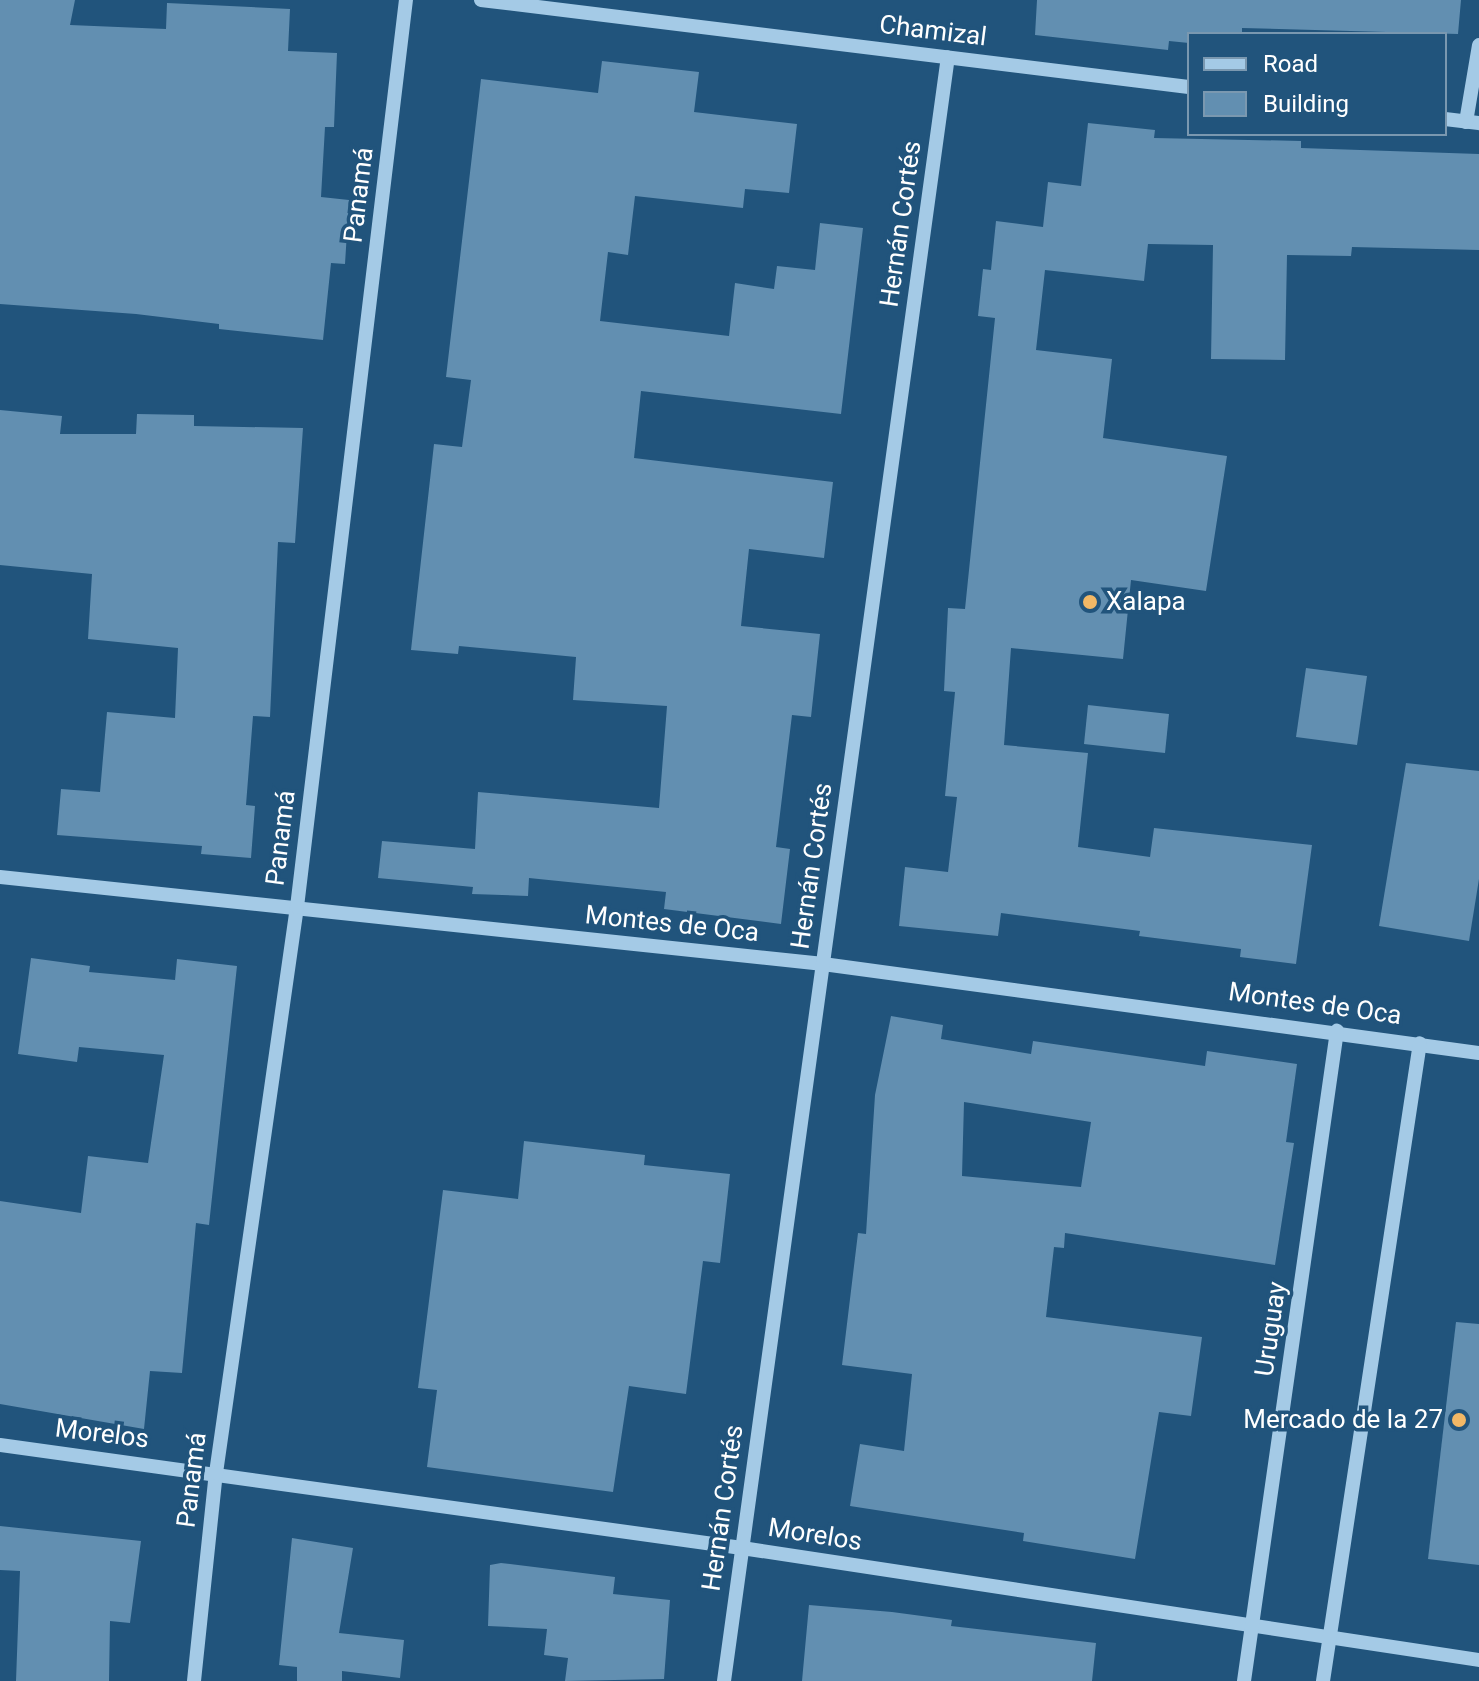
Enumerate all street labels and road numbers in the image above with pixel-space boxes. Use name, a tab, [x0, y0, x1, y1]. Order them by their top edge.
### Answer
street label: Chamizal	[878, 9, 988, 53]
street label: Hernán Cortés	[874, 139, 928, 309]
street label: Panamá	[338, 146, 380, 244]
street label: Hernán Cortés	[785, 781, 839, 951]
street label: Panamá	[260, 789, 302, 887]
street label: Montes de Oca	[584, 899, 760, 949]
street label: Montes de Oca	[1226, 976, 1404, 1032]
street label: Uruguay	[1249, 1280, 1293, 1378]
street label: Morelos	[53, 1413, 151, 1455]
street label: Hernán Cortés	[696, 1423, 750, 1593]
street label: Panamá	[171, 1431, 213, 1529]
street label: Morelos	[766, 1512, 864, 1558]

